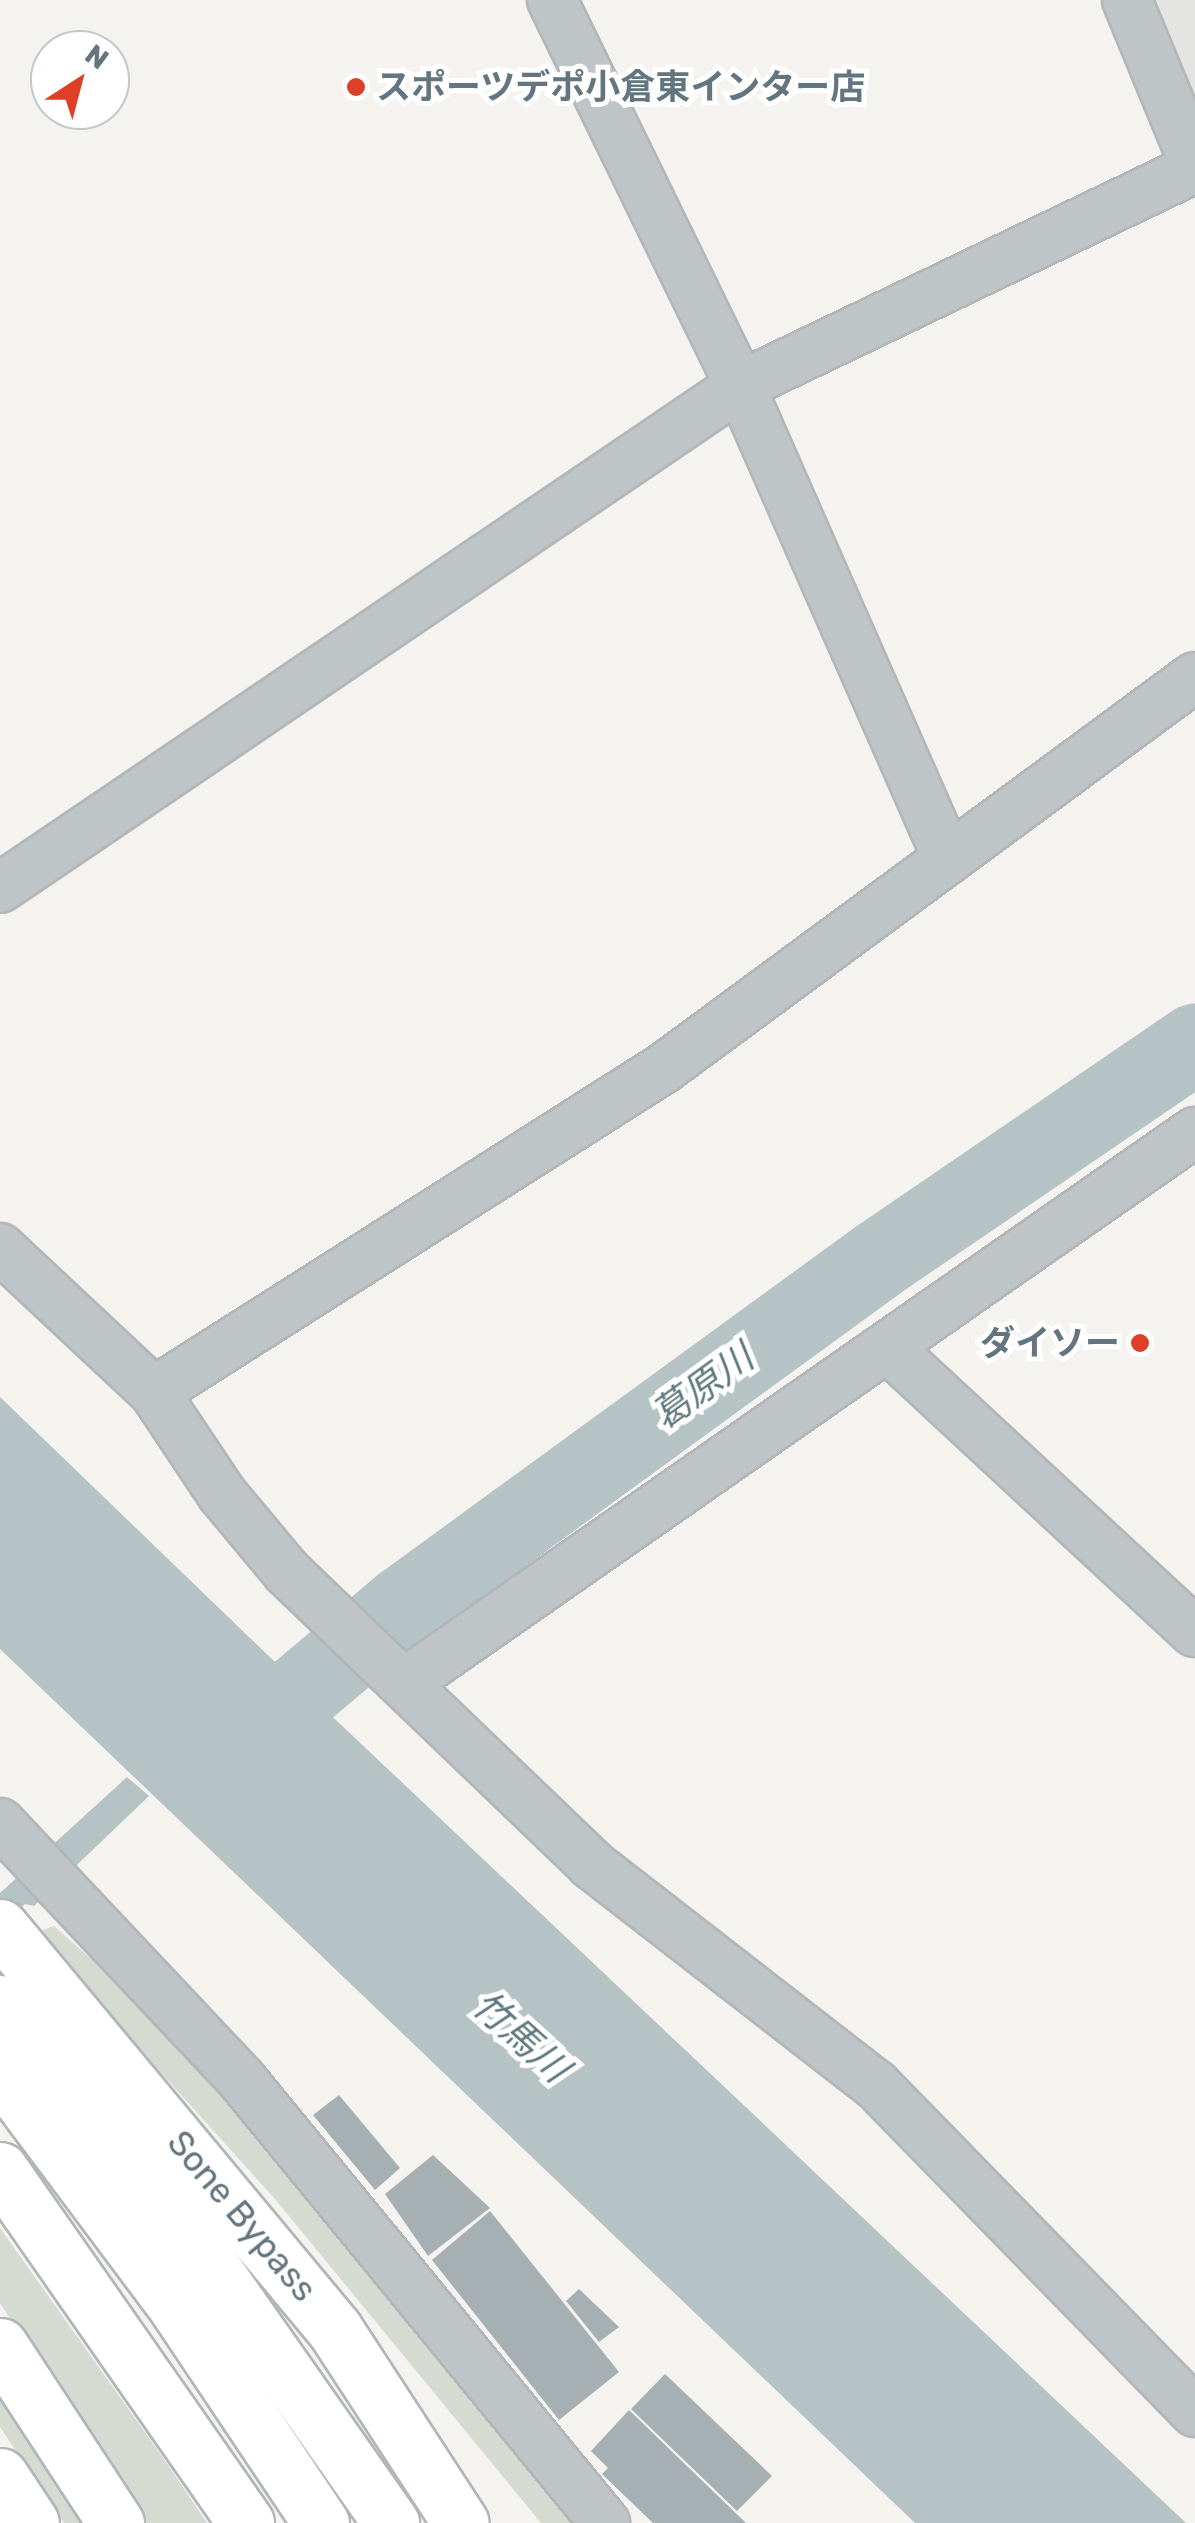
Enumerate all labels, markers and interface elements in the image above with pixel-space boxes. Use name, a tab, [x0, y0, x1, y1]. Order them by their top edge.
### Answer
north arrow	[30, 30, 130, 130]
text: N	[79, 38, 115, 76]
place label: スポーツデポ小倉東インター店	[376, 66, 866, 108]
marker: スポーツデポ小倉東インター店	[345, 76, 367, 98]
place label: ダイソー	[980, 1322, 1120, 1364]
marker: ダイソー	[1129, 1332, 1151, 1354]
water label: 葛原川	[643, 1335, 763, 1439]
water label: 竹馬川	[462, 1982, 578, 2092]
street label: Sone Bypass	[158, 2122, 326, 2310]

